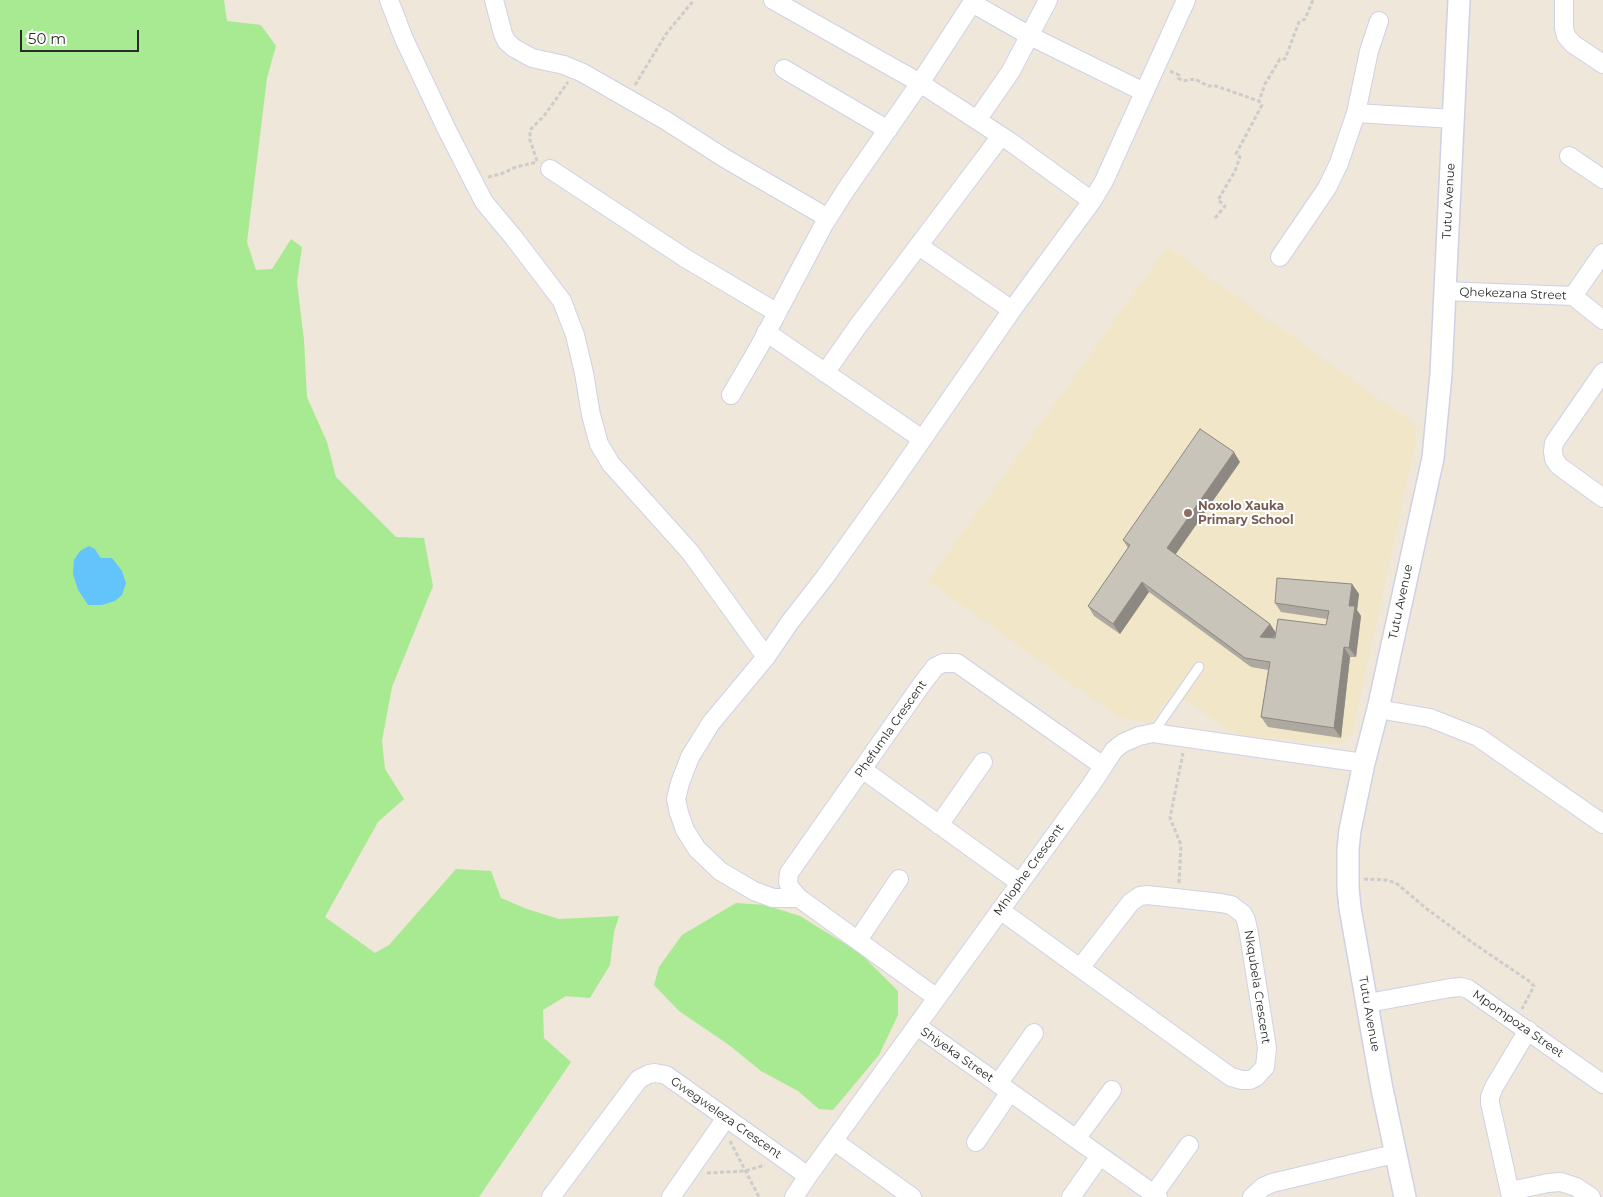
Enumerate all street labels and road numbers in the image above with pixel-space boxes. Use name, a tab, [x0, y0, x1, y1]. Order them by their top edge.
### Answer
street label: Tutu Avenue	[1440, 163, 1458, 239]
street label: Qhekezana Street	[1459, 285, 1567, 303]
street label: Tutu Avenue	[1386, 563, 1416, 641]
street label: Phefumla Crescent	[852, 678, 930, 780]
street label: Mhlophe Crescent	[991, 821, 1067, 919]
street label: Nkqubela Crescent	[1241, 929, 1273, 1045]
street label: Tutu Avenue	[1355, 975, 1383, 1053]
street label: Mpompoza Street	[1470, 987, 1566, 1061]
street label: Shiyeka Street	[918, 1024, 996, 1086]
street label: Gwegweleza Crescent	[668, 1074, 784, 1162]

